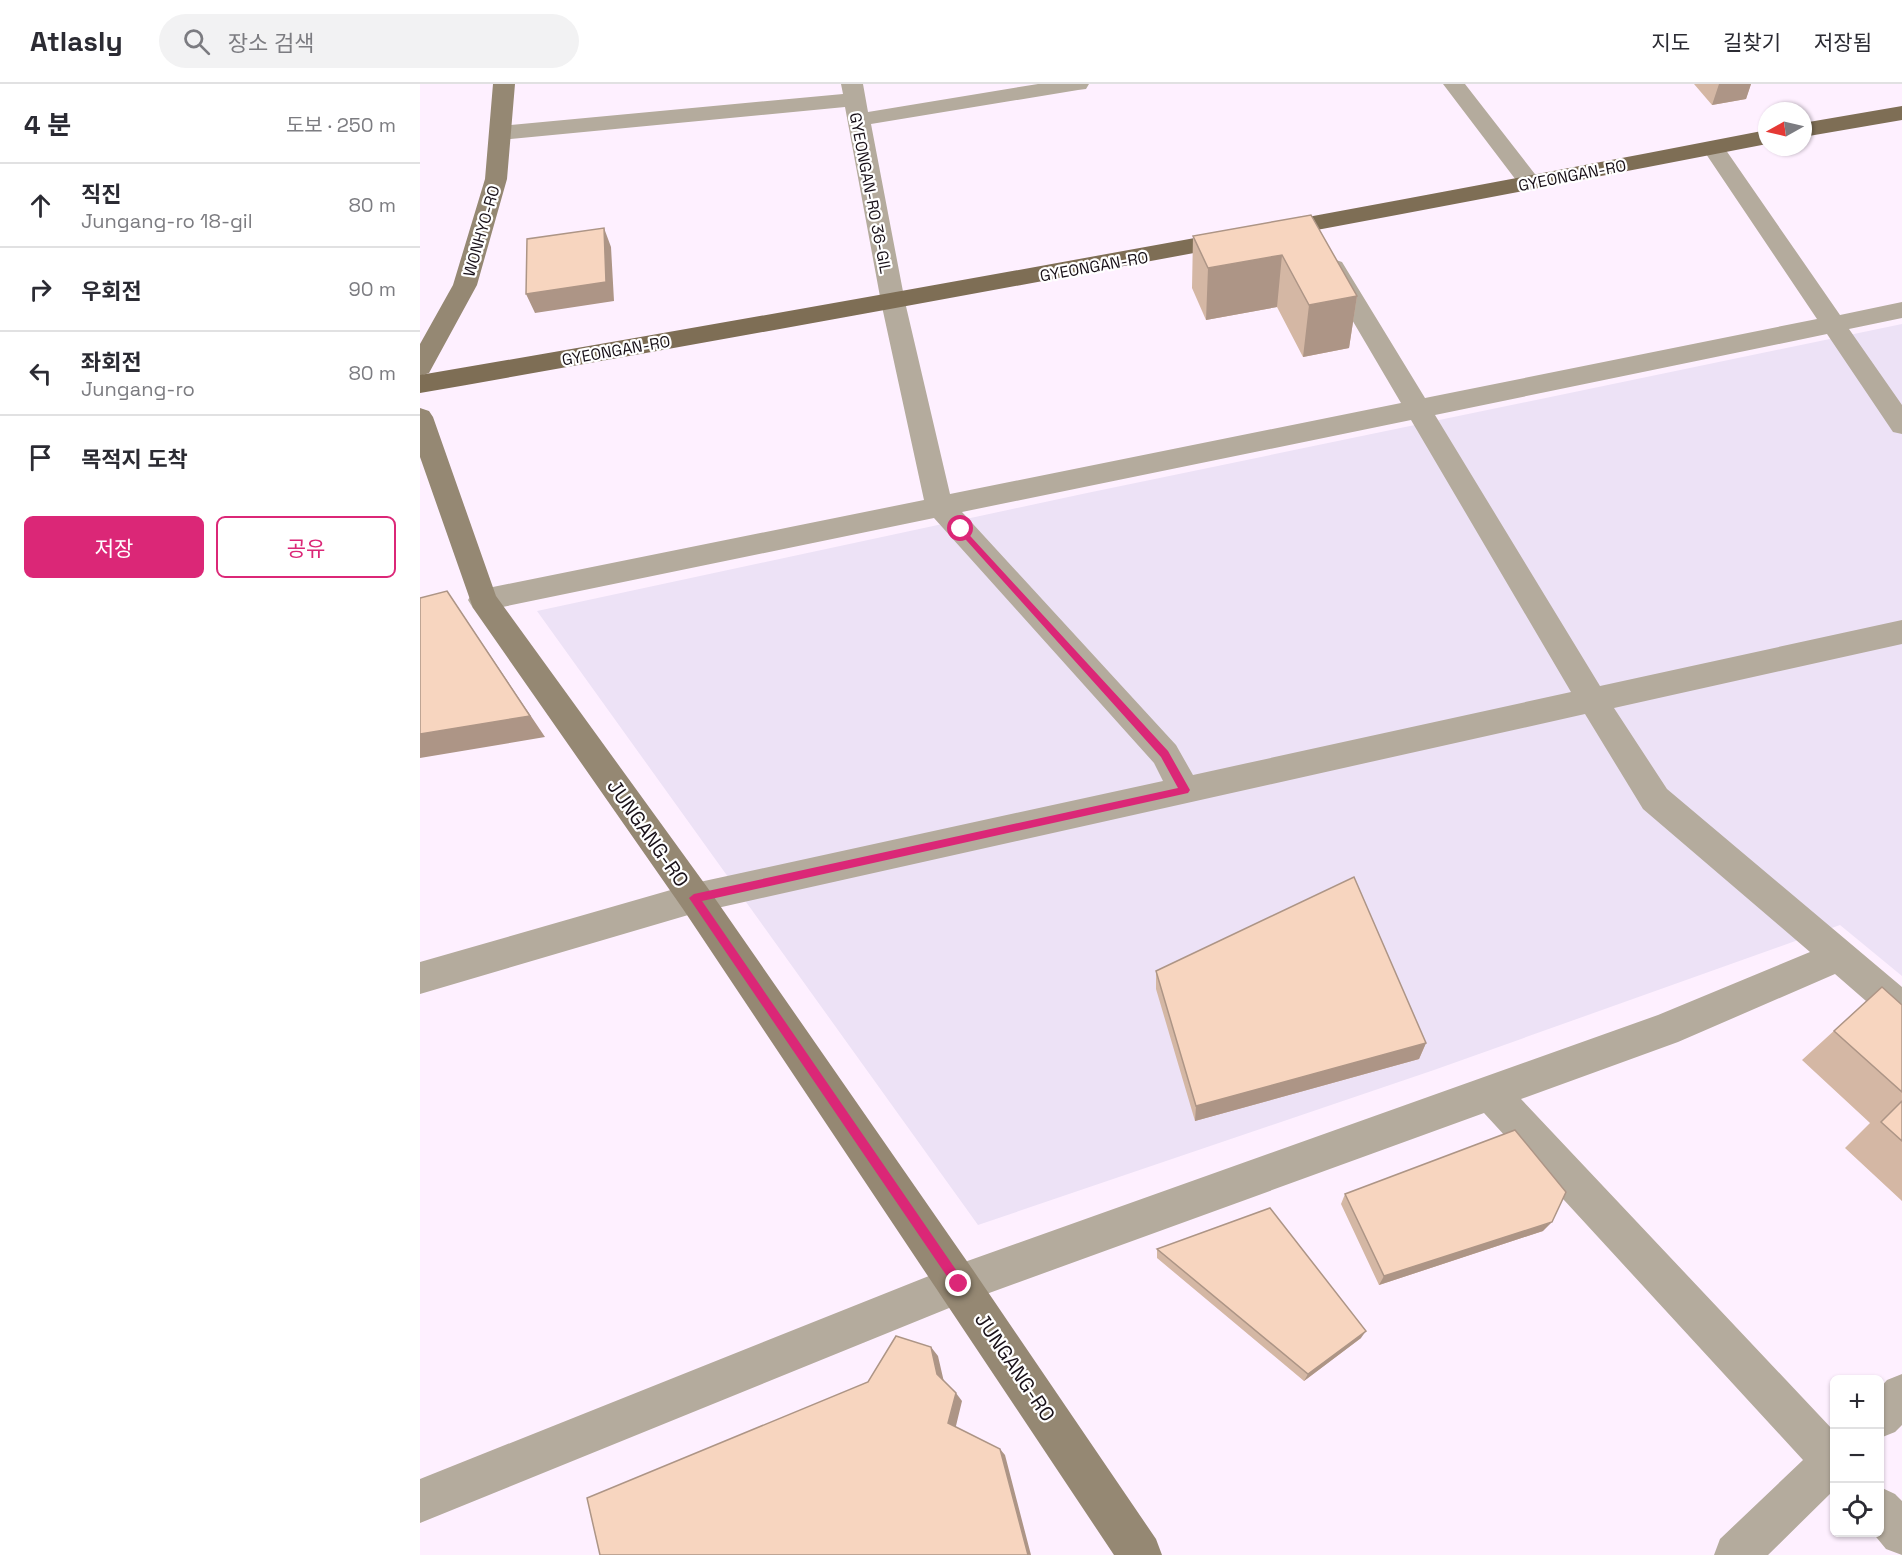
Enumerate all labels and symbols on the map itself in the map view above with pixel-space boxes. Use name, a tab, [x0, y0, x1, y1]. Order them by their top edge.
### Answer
north arrow	[1758, 102, 1812, 156]
street label: GYEONGAN-RO 36-GIL	[845, 111, 896, 276]
street label: GYEONGAN-RO	[1516, 155, 1628, 196]
street label: WONHYO-RO	[458, 183, 505, 279]
street label: GYEONGAN-RO	[1038, 247, 1150, 286]
street label: GYEONGAN-RO	[560, 331, 672, 370]
route start	[947, 515, 973, 541]
street label: JUNGANG-RO	[601, 774, 695, 892]
route end	[945, 1270, 971, 1296]
street label: JUNGANG-RO	[969, 1308, 1061, 1426]

